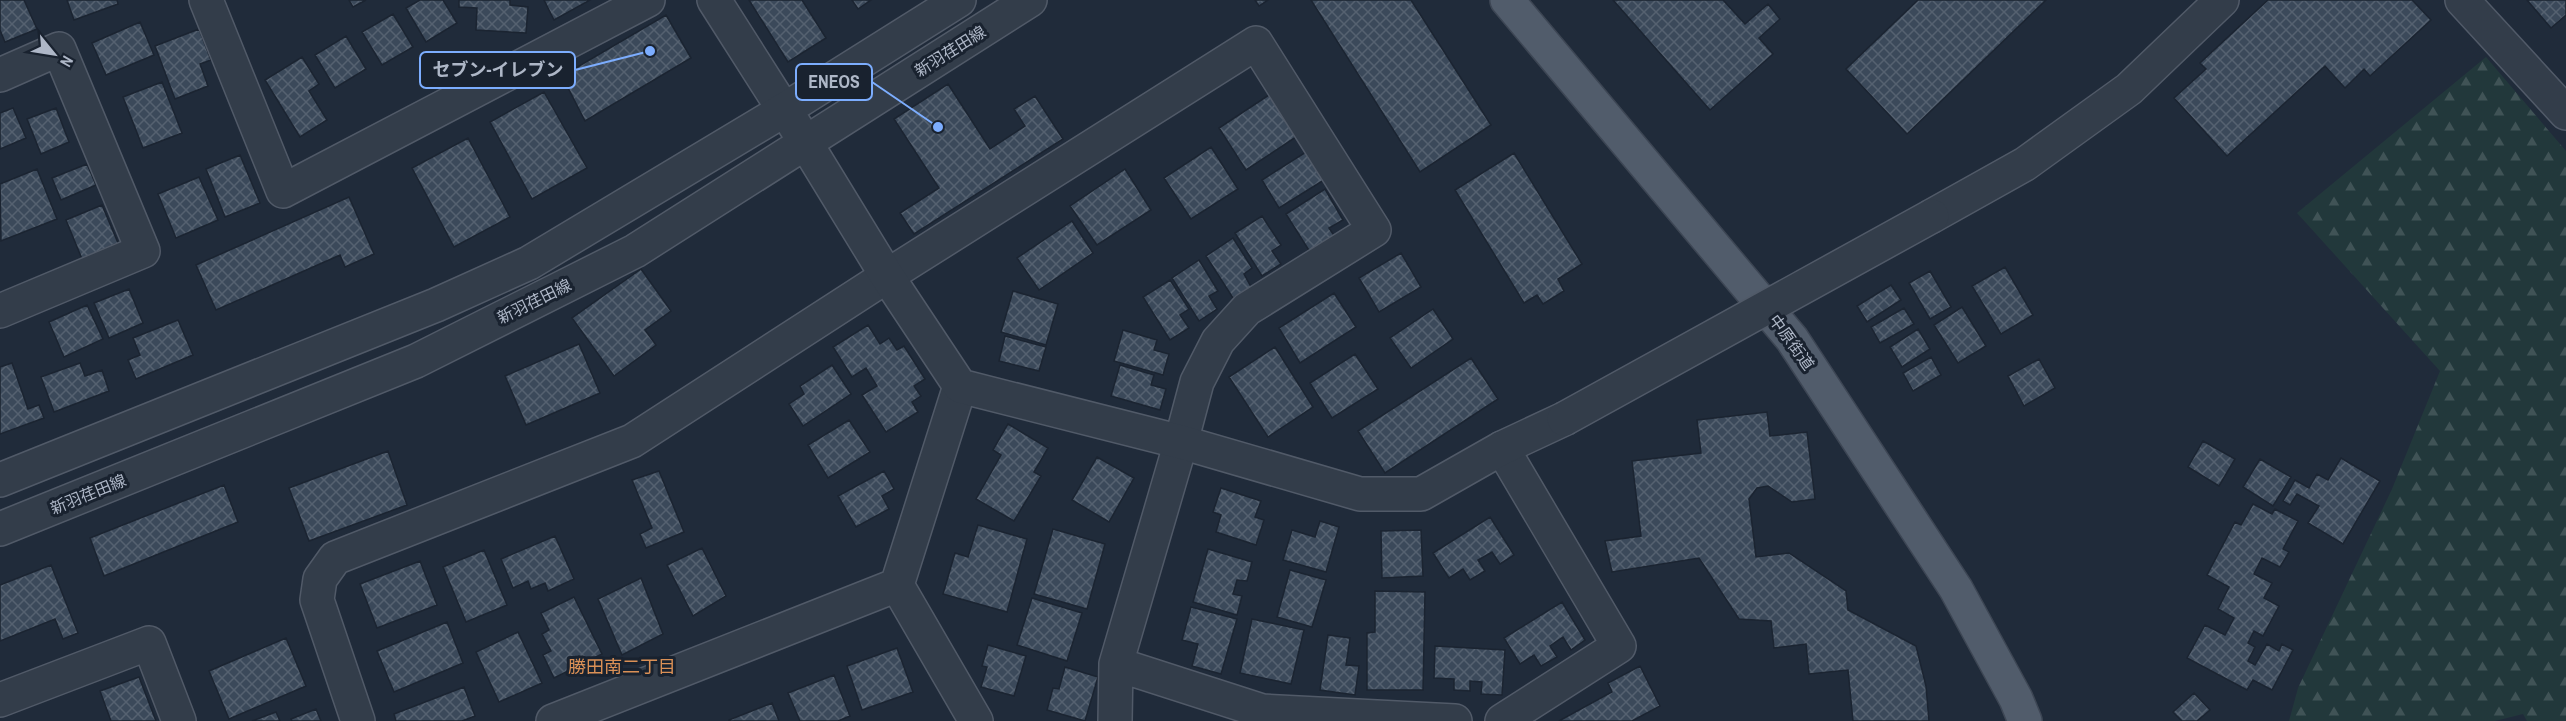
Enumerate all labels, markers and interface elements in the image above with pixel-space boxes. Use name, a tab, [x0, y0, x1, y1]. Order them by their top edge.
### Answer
street label: 新羽荏田線	[910, 20, 990, 82]
north arrow	[24, 24, 84, 84]
text: N	[55, 52, 79, 71]
callout: セブン-イレブン	[420, 52, 575, 88]
text: セブン-イレブン	[433, 57, 563, 82]
callout: ENEOS	[796, 64, 872, 100]
text: ENEOS	[808, 69, 860, 94]
street label: 新羽荏田線	[493, 274, 575, 328]
street label: 中原街道	[1764, 310, 1820, 374]
street label: 新羽荏田線	[47, 469, 129, 519]
district label: 勝田南二丁目	[568, 654, 676, 679]

